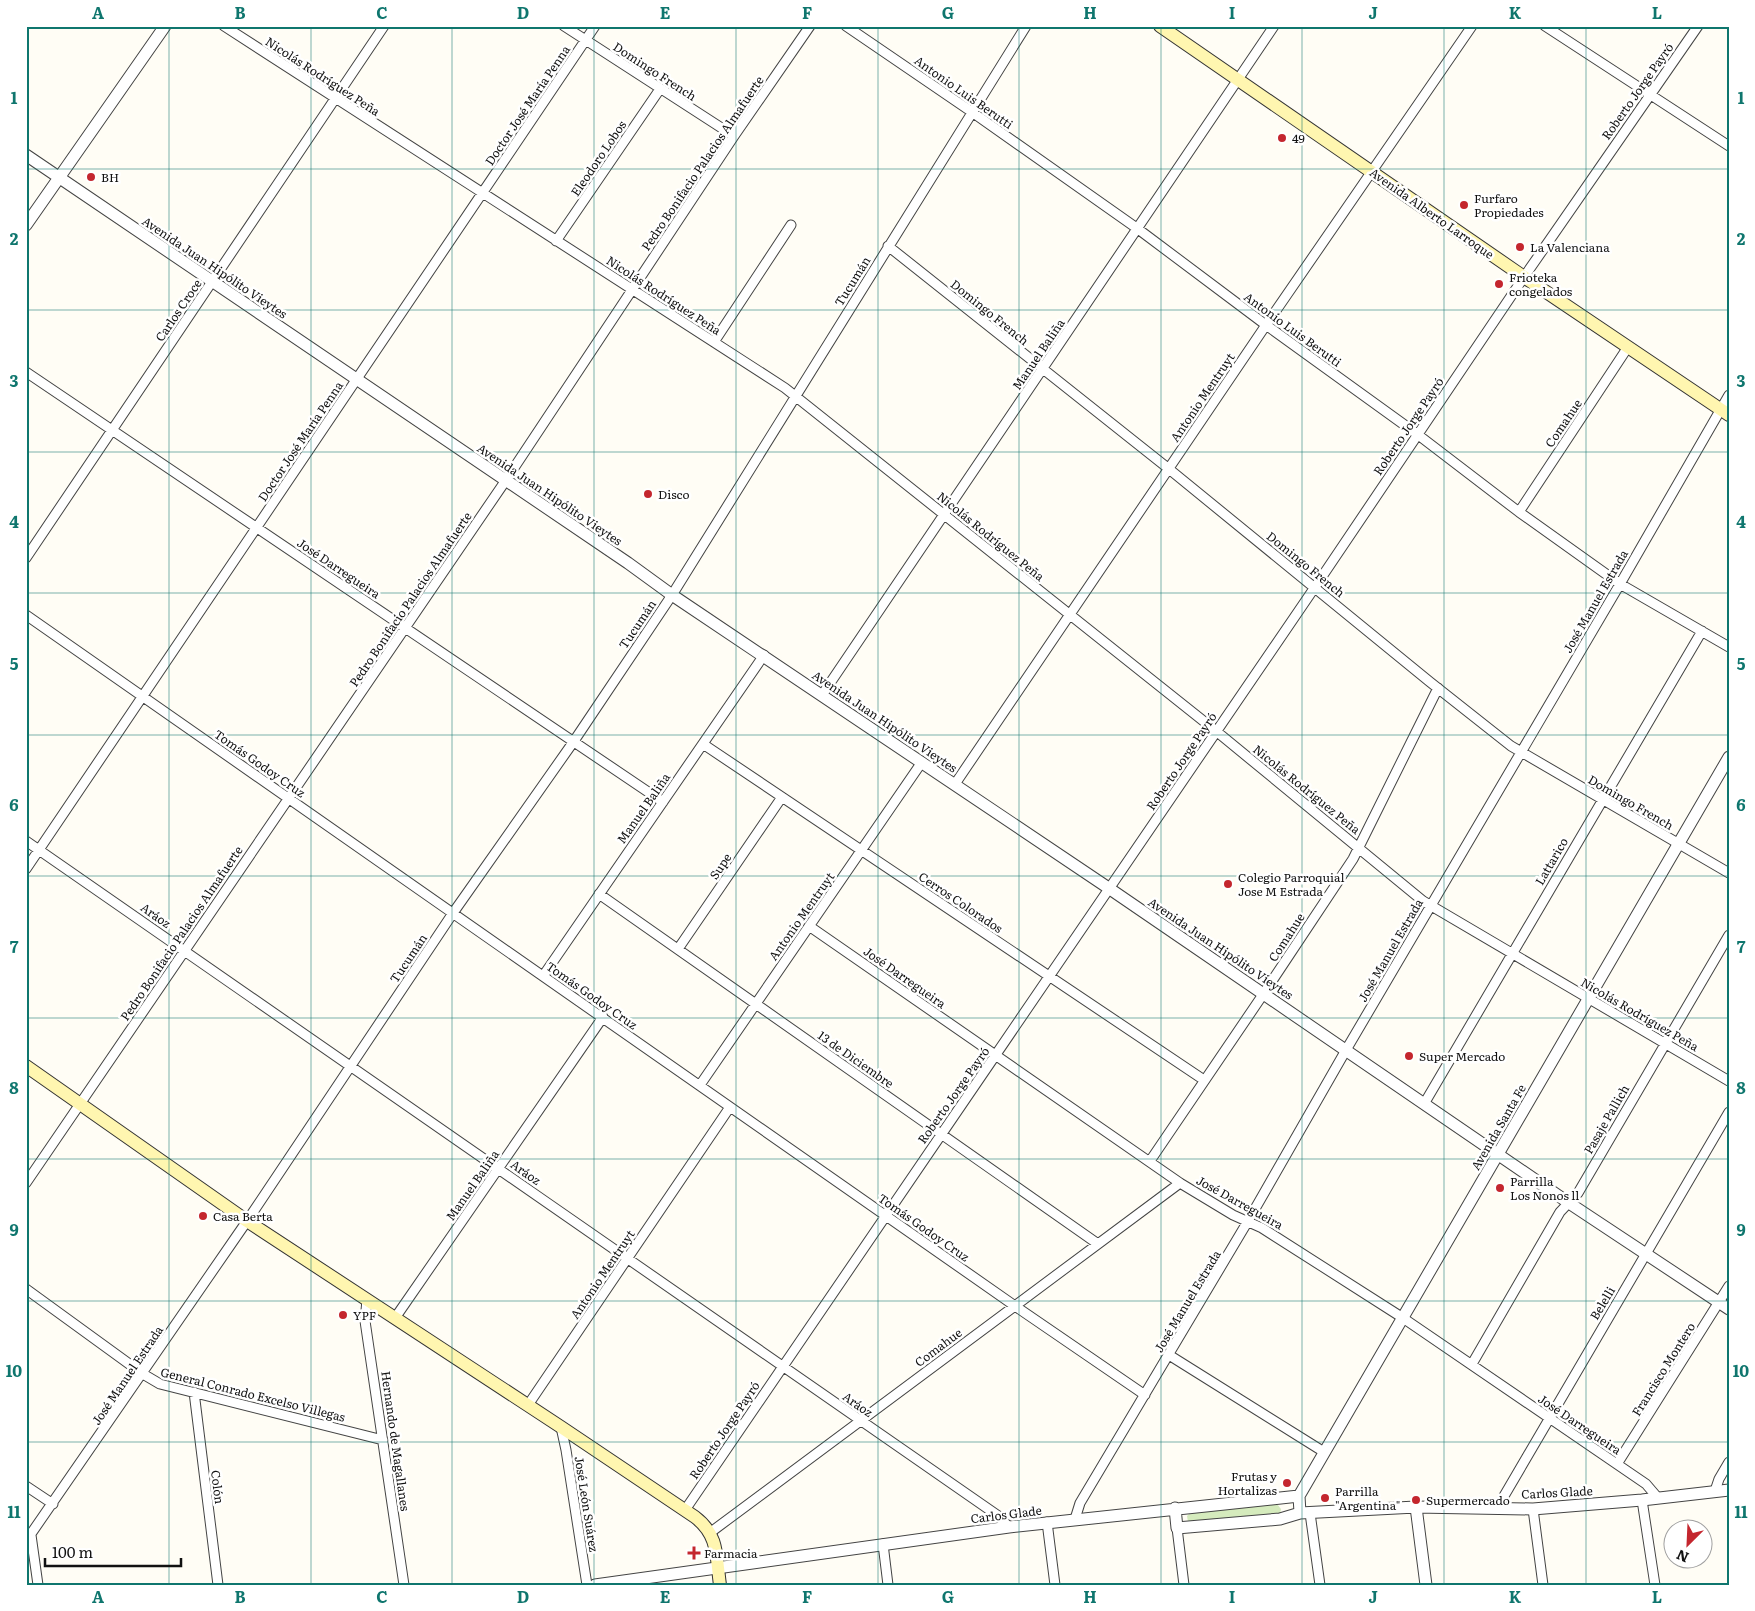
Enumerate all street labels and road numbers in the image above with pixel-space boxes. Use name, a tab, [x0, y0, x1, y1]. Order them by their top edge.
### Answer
street label: Nicolás Rodríguez Peña	[262, 32, 384, 120]
street label: Domingo French	[610, 37, 700, 105]
street label: Roberto Jorge Payró	[1597, 39, 1677, 143]
street label: Doctor José María Penna	[480, 41, 574, 169]
street label: Antonio Luis Berutti	[911, 51, 1017, 133]
street label: Pedro Bonifacio Palacios Almafuerte	[637, 72, 767, 254]
street label: Eleodoro Lobos	[566, 116, 630, 199]
street label: Avenida Alberto Larroque	[1366, 163, 1498, 263]
street label: Avenida Juan Hipólito Vieytes	[139, 212, 292, 323]
street label: Nicolás Rodríguez Peña	[603, 251, 725, 339]
street label: Tucumán	[830, 253, 874, 309]
street label: Carlos Croce	[150, 275, 206, 345]
street label: Domingo French	[947, 275, 1033, 349]
street label: Antonio Luis Berutti	[1240, 287, 1346, 371]
street label: Manuel Baliña	[1007, 314, 1069, 393]
street label: Antonio Mentruyt	[1165, 349, 1239, 445]
street label: Roberto Jorge Payró	[1368, 373, 1448, 479]
street label: Doctor José María Penna	[253, 377, 347, 505]
street label: Comahue	[1540, 395, 1586, 451]
street label: Avenida Juan Hipólito Vieytes	[474, 439, 627, 550]
street label: Nicolás Rodríguez Peña	[933, 487, 1049, 585]
street label: Pedro Bonifacio Palacios Almafuerte	[345, 508, 475, 690]
street label: Domingo French	[1263, 527, 1349, 601]
street label: José Darregueira	[294, 533, 385, 603]
street label: José Manuel Estrada	[1558, 546, 1632, 656]
street label: Tucumán	[614, 596, 660, 652]
street label: Avenida Juan Hipólito Vieytes	[809, 666, 962, 777]
street label: Roberto Jorge Payró	[1141, 708, 1221, 814]
street label: Tomás Godoy Cruz	[211, 725, 309, 801]
street label: Nicolás Rodríguez Peña	[1249, 740, 1365, 838]
street label: Manuel Baliña	[612, 769, 674, 847]
street label: Domingo French	[1585, 770, 1677, 834]
street label: Lattarico	[1530, 834, 1572, 888]
street label: Pedro Bonifacio Palacios Almafuerte	[116, 842, 246, 1024]
street label: Supe	[705, 849, 735, 883]
street label: Cerros Colorados	[915, 867, 1007, 937]
street label: Antonio Mentruyt	[764, 868, 838, 964]
street label: Avenida Juan Hipólito Vieytes	[1145, 893, 1298, 1004]
street label: José Manuel Estrada	[1353, 895, 1427, 1005]
street label: Aráoz	[137, 898, 175, 932]
street label: Comahue	[1264, 909, 1308, 965]
street label: Tucumán	[385, 930, 431, 986]
street label: José Darregueira	[860, 942, 950, 1012]
street label: Tomás Godoy Cruz	[543, 957, 641, 1033]
street label: Nicolás Rodríguez Peña	[1578, 973, 1703, 1055]
street label: 13 de Diciembre	[814, 1026, 898, 1092]
street label: Roberto Jorge Payró	[913, 1043, 993, 1147]
street label: Avenida Santa Fe	[1466, 1081, 1530, 1173]
street label: Pasaje Pallich	[1579, 1081, 1633, 1157]
street label: Manuel Baliña	[441, 1146, 503, 1224]
street label: Aráoz	[507, 1155, 545, 1189]
street label: José Darregueira	[1193, 1171, 1287, 1234]
street label: Tomás Godoy Cruz	[875, 1189, 973, 1265]
street label: Antonio Mentruyt	[565, 1226, 639, 1322]
street label: José Manuel Estrada	[1149, 1246, 1225, 1356]
street label: Belelli	[1585, 1283, 1619, 1323]
street label: Francisco Montero	[1627, 1319, 1699, 1419]
street label: José Manuel Estrada	[87, 1321, 167, 1428]
street label: Comahue	[911, 1323, 965, 1371]
street label: General Conrado Excelso Villegas	[159, 1362, 348, 1426]
street label: Hernando de Magallanes	[377, 1370, 415, 1513]
street label: Roberto Jorge Payró	[684, 1377, 764, 1483]
street label: Aráoz	[839, 1387, 877, 1421]
street label: José Darregueira	[1535, 1389, 1626, 1459]
street label: José León Suárez	[571, 1455, 603, 1553]
street label: Colón	[207, 1469, 229, 1505]
street label: Carlos Glade	[1521, 1481, 1593, 1503]
street label: Carlos Glade	[969, 1501, 1043, 1527]

